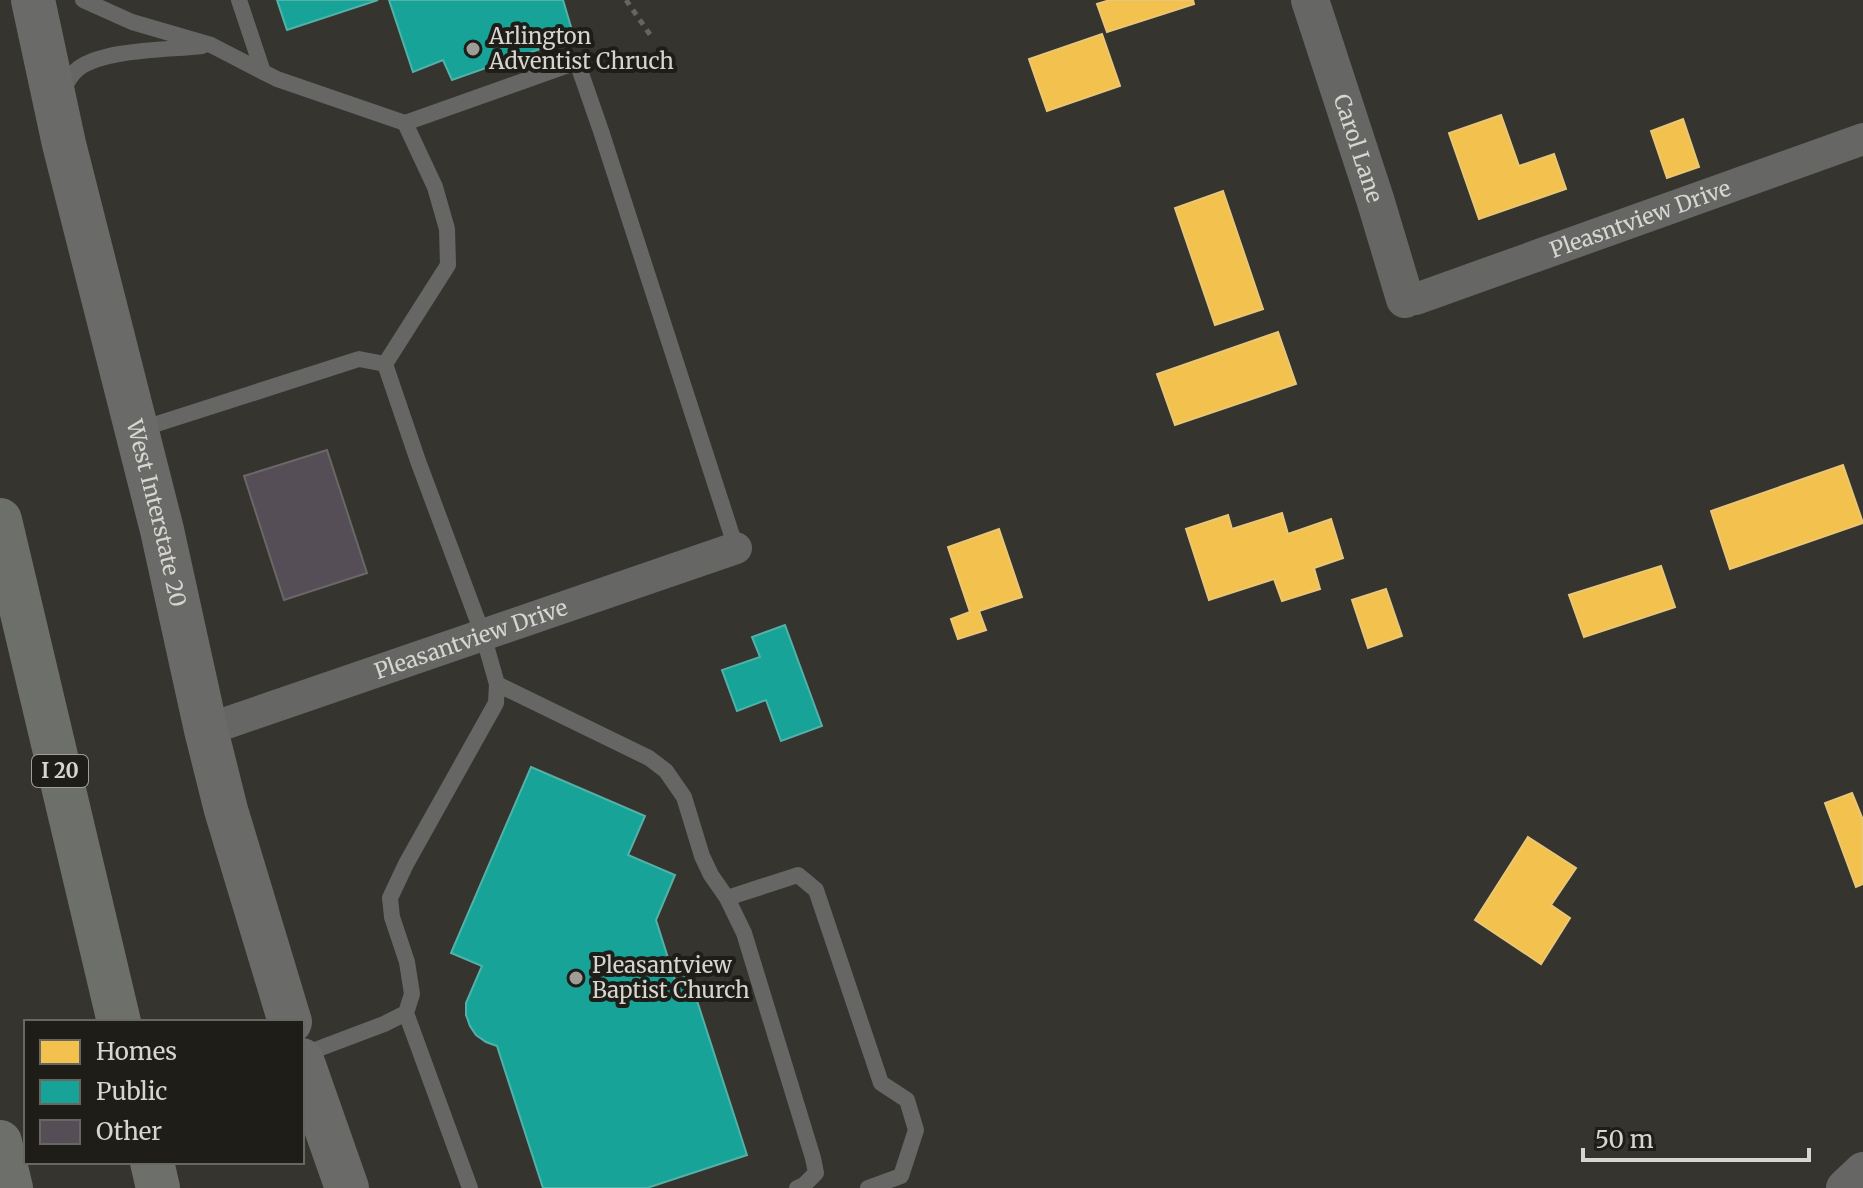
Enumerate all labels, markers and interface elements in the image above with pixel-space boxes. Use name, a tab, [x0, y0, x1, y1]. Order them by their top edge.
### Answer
place label: Arlington Adventist Chruch	[488, 22, 674, 75]
marker: Arlington Adventist Chruch	[464, 40, 482, 58]
street label: Carol Lane	[1328, 90, 1389, 206]
street label: Pleasntview Drive	[1546, 174, 1734, 264]
street label: West Interstate 20	[120, 416, 192, 609]
street label: Pleasantview Drive	[371, 593, 571, 685]
road number: I 20	[32, 755, 88, 787]
place label: Pleasantview Baptist Church	[592, 951, 750, 1004]
marker: Pleasantview Baptist Church	[567, 969, 585, 987]
legend	[24, 1020, 304, 1164]
text: Homes	[96, 1036, 177, 1067]
text: Public	[96, 1076, 167, 1107]
scale bar	[1583, 1112, 1809, 1162]
text: Other	[96, 1116, 162, 1147]
text: 50 m	[1595, 1124, 1654, 1155]

